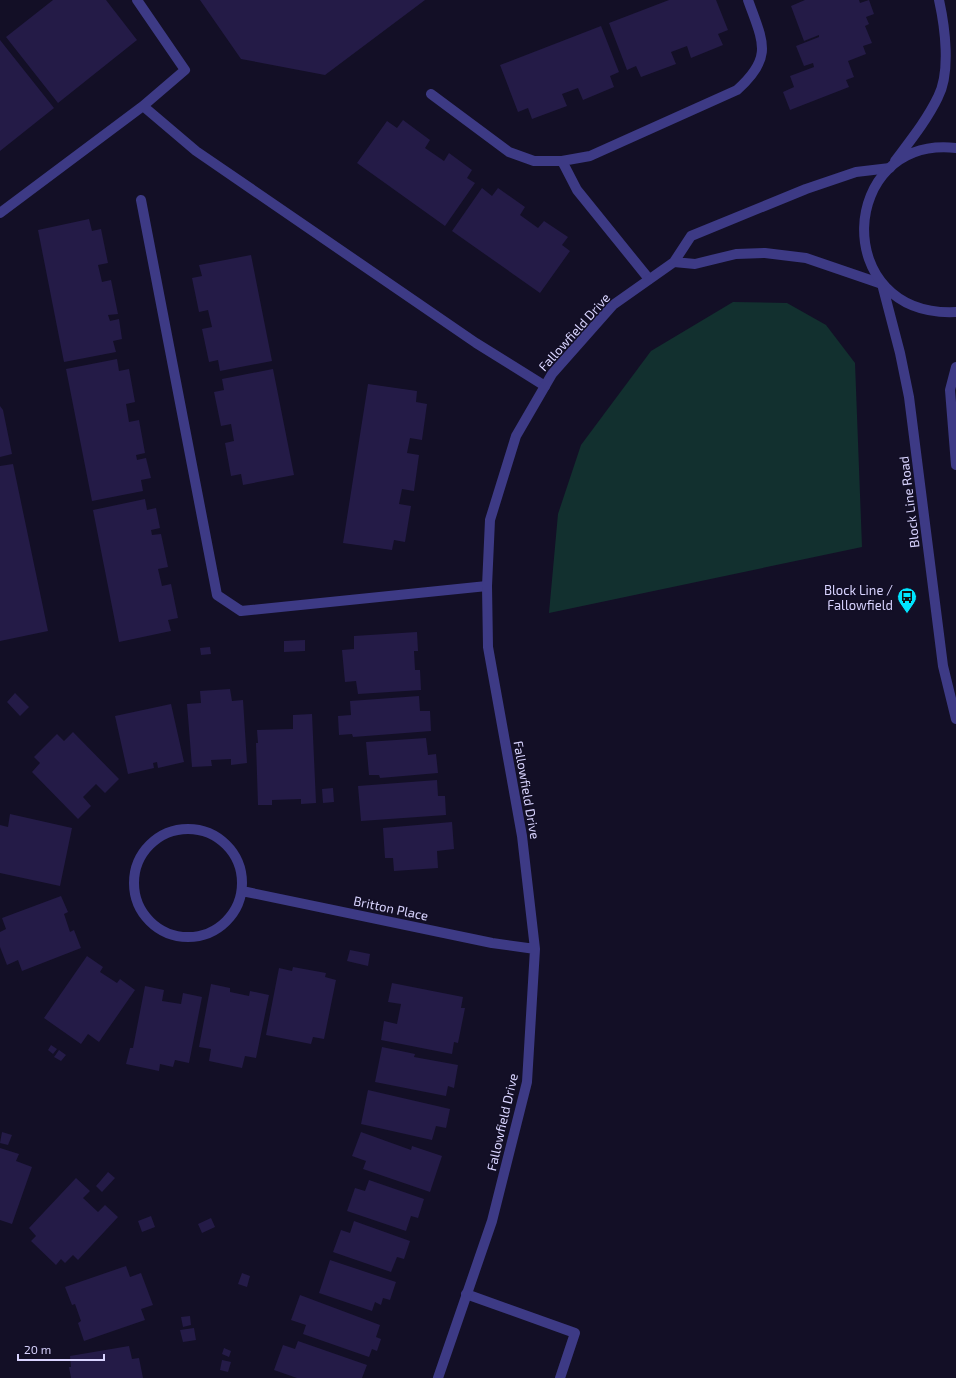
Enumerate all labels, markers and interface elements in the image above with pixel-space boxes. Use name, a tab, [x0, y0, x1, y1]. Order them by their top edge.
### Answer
street label: Fallowfield Drive	[535, 290, 613, 374]
street label: Block Line Road	[895, 455, 923, 549]
place label: Block Line / Fallowfield	[824, 582, 893, 613]
bus stop icon: Block Line / Fallowfield	[896, 586, 918, 614]
street label: Fallowfield Drive	[510, 740, 544, 840]
street label: Britton Place	[352, 892, 430, 924]
street label: Fallowfield Drive	[483, 1072, 521, 1172]
scale bar	[18, 1336, 104, 1362]
text: 20 m	[24, 1342, 51, 1356]

